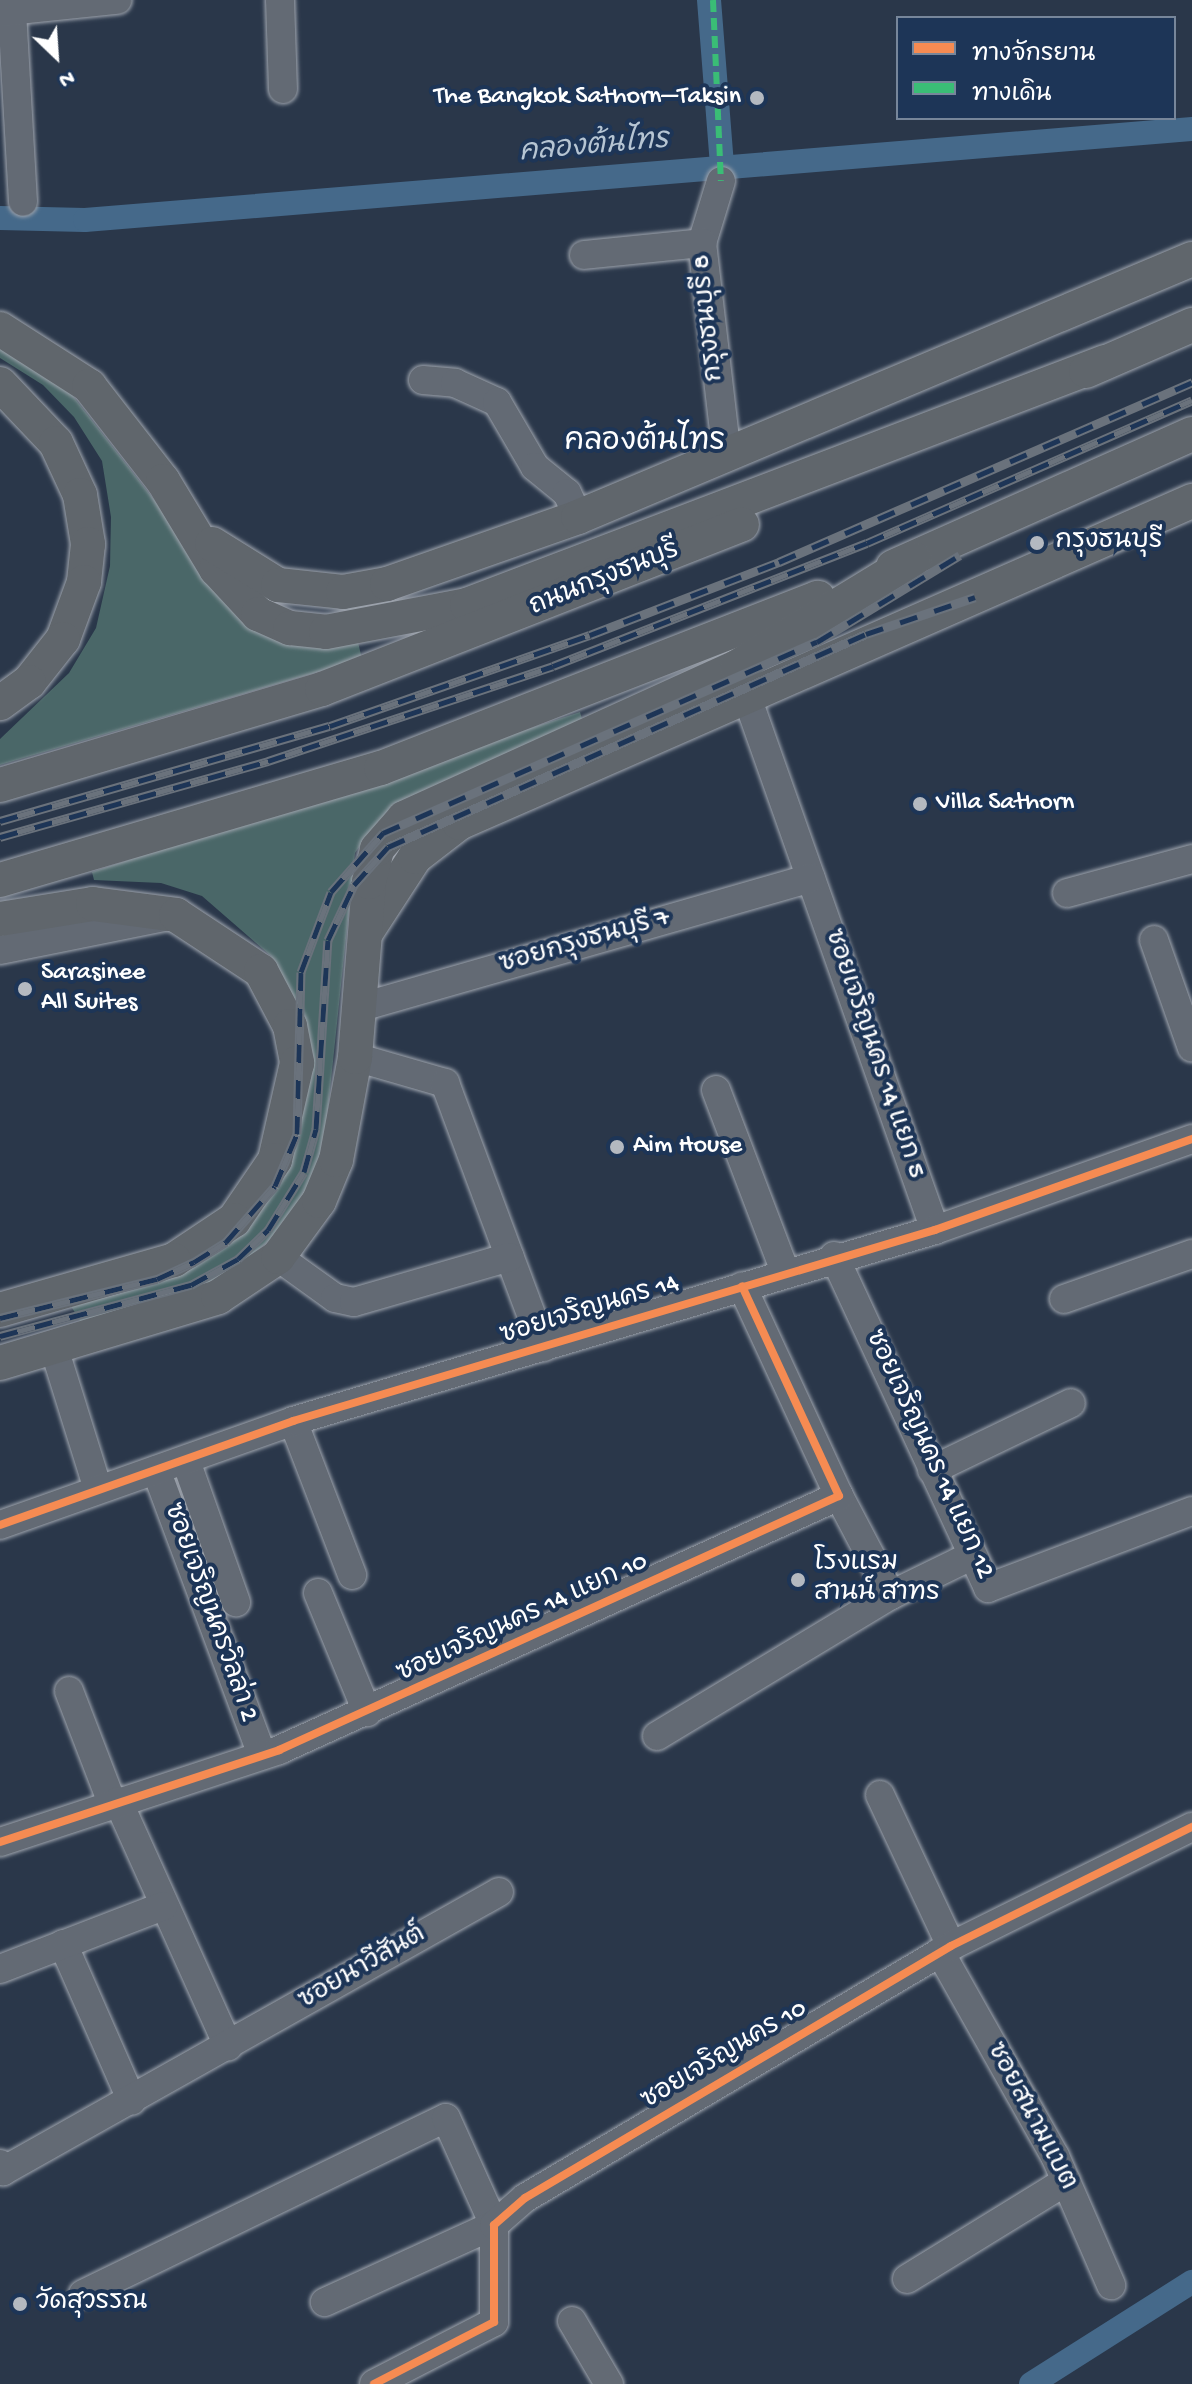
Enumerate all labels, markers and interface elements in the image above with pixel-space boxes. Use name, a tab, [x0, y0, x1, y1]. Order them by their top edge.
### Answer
north arrow	[16, 16, 96, 96]
legend	[896, 16, 1176, 120]
text: ทางจักรยาน	[972, 41, 1095, 70]
text: N	[54, 63, 78, 93]
text: ทางเดิน	[972, 81, 1052, 110]
place label: The Bangkok Sathorn–Taksin	[434, 82, 741, 114]
marker: The Bangkok Sathorn–Taksin	[748, 89, 766, 107]
water label: คลองต้นไทร	[518, 125, 670, 171]
street label: กรุงธนบุรี 8	[688, 253, 732, 383]
district label: คลองต้นไทร	[565, 426, 725, 462]
place label: กรุงธนบุรี	[1055, 527, 1162, 559]
marker: กรุงธนบุรี	[1026, 532, 1048, 554]
street label: ถนนกรุงธนบุรี	[526, 536, 684, 624]
place label: Villa Sathorn	[936, 788, 1074, 820]
marker: Villa Sathorn	[911, 795, 929, 813]
street label: ซอยกรุงธนบุรี 7	[496, 904, 674, 982]
street label: ซอยเจริญนคร 14 แยก 5	[816, 925, 930, 1183]
place label: Sarasinee All Suites	[41, 958, 146, 1020]
marker: Sarasinee All Suites	[16, 980, 34, 998]
place label: Aim House	[633, 1131, 742, 1163]
marker: Aim House	[608, 1138, 626, 1156]
street label: ซอยเจริญนคร 14	[497, 1269, 683, 1353]
street label: ซอยเจริญนคร 14 แยก 12	[857, 1326, 999, 1584]
street label: ซอยเจริญนครวิลล่า 2	[155, 1500, 263, 1726]
street label: ซอยเจริญนคร 14 แยก 10	[393, 1547, 653, 1691]
place label: โรงแรม สานน์ สาทร	[814, 1549, 940, 1610]
marker: โรงแรม สานน์ สาทร	[789, 1571, 807, 1589]
street label: ซอยนาวีสันต์	[294, 1920, 432, 2018]
street label: ซอยเจริญนคร 10	[637, 1994, 813, 2118]
street label: ซอยสนามแบต	[978, 2038, 1082, 2196]
place label: วัดสุวรรณ	[36, 2288, 147, 2320]
marker: วัดสุวรรณ	[11, 2295, 29, 2313]

